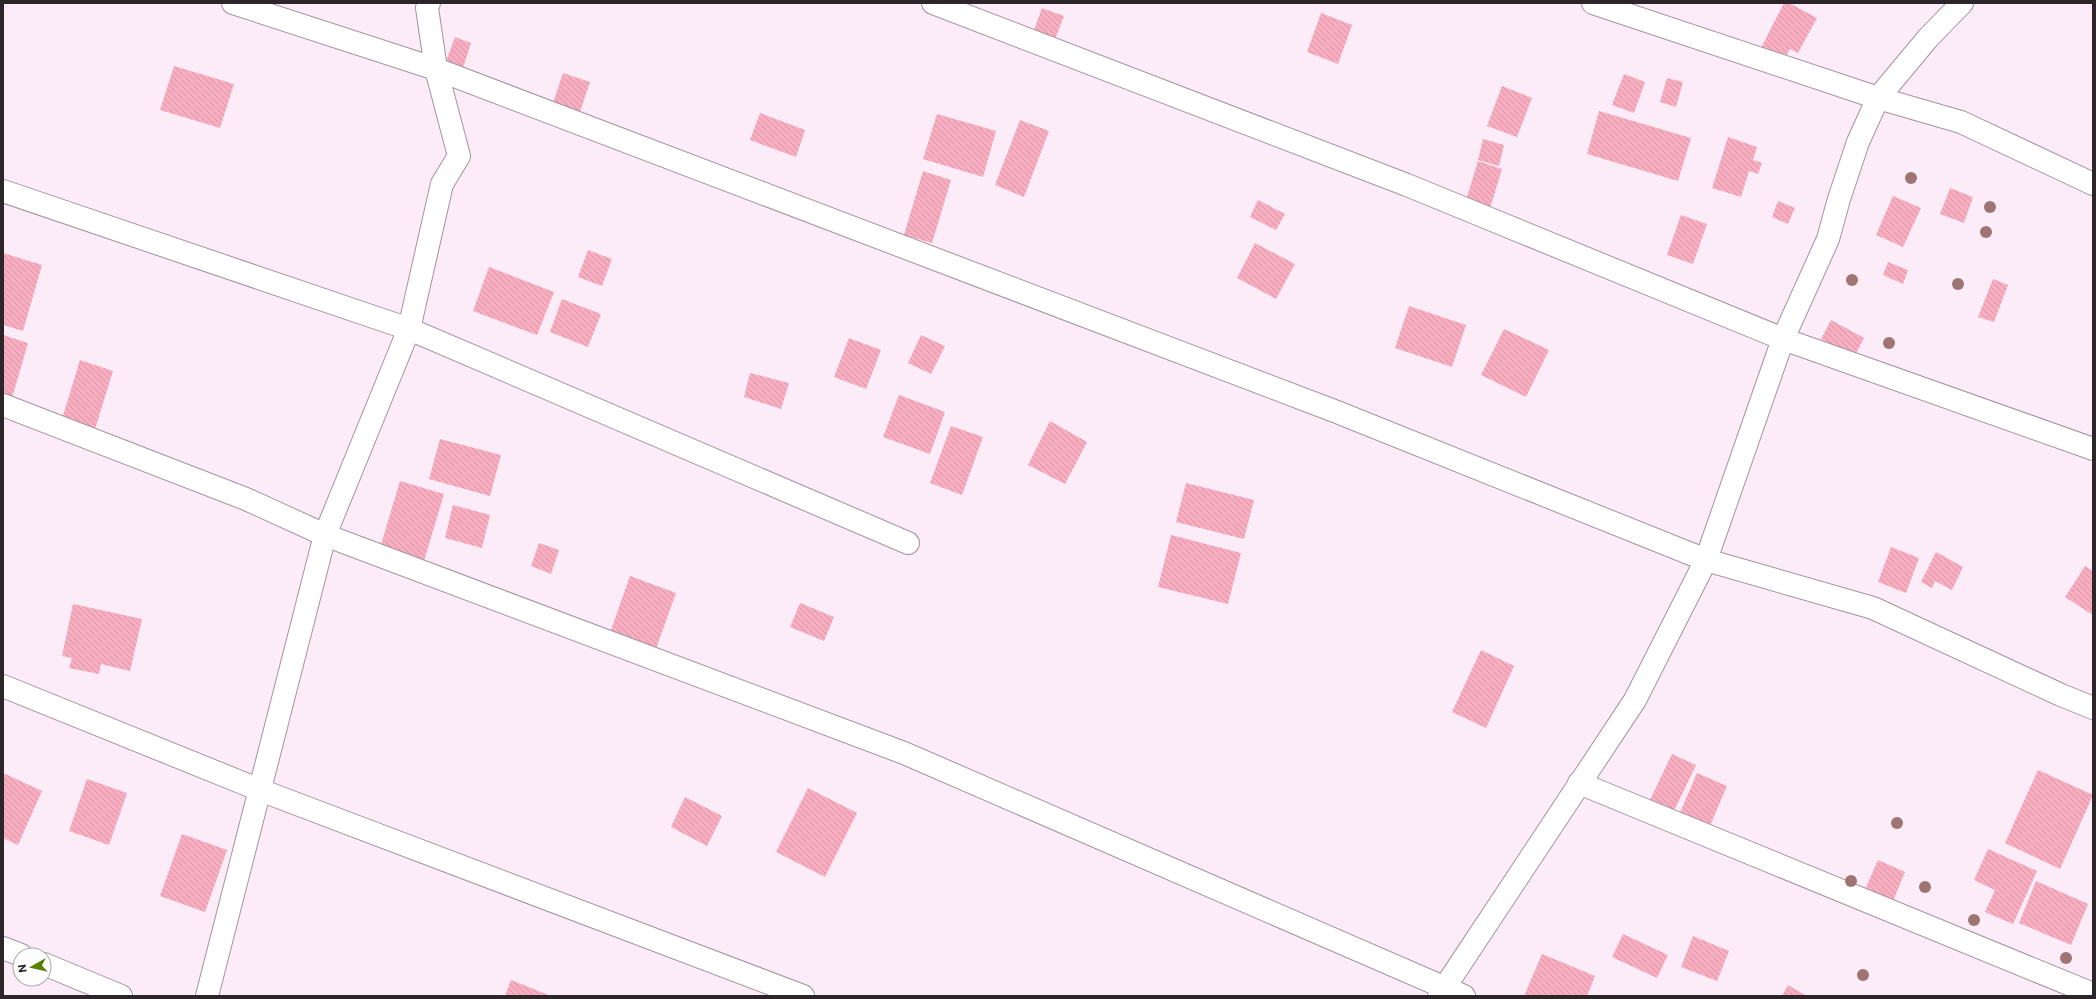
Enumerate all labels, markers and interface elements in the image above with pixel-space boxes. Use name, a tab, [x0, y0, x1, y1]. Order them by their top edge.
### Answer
north arrow	[12, 947, 52, 987]
text: N	[15, 963, 29, 973]

